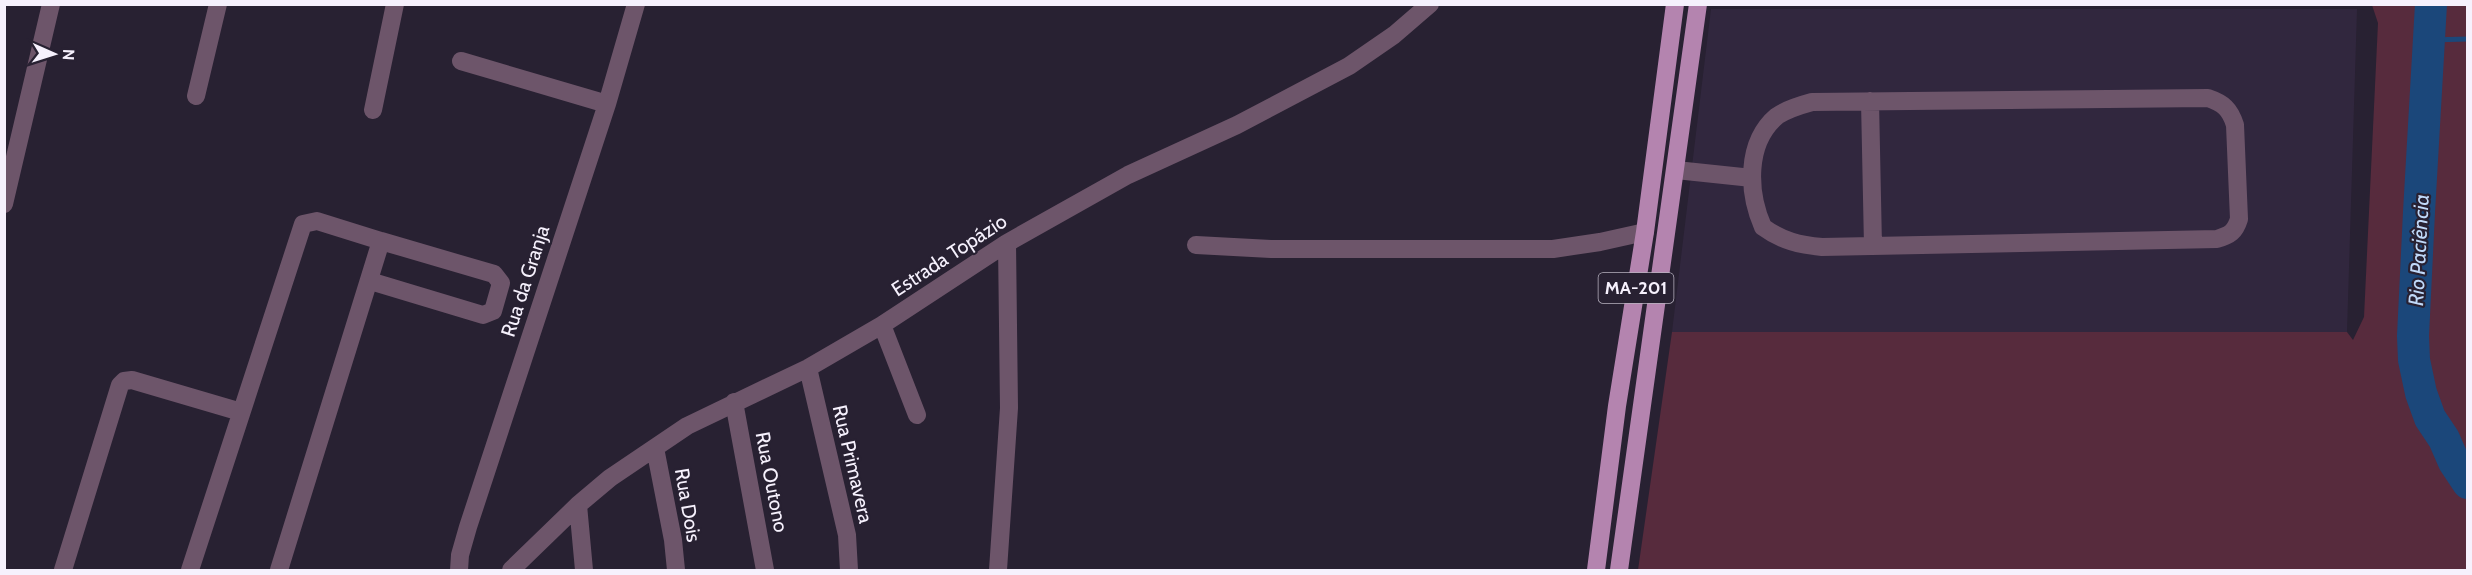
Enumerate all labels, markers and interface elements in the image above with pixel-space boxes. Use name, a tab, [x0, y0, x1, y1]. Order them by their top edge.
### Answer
north arrow	[24, 24, 84, 84]
text: N	[59, 49, 78, 61]
water label: Rio Paciência	[2403, 193, 2434, 306]
street label: Estrada Topázio	[887, 209, 1011, 301]
street label: Rua da Granja	[496, 222, 554, 340]
road number: MA-201	[1598, 273, 1674, 303]
street label: Rua Primavera	[828, 402, 878, 526]
street label: Rua Outono	[750, 430, 794, 534]
street label: Rua Dois	[670, 466, 706, 544]

